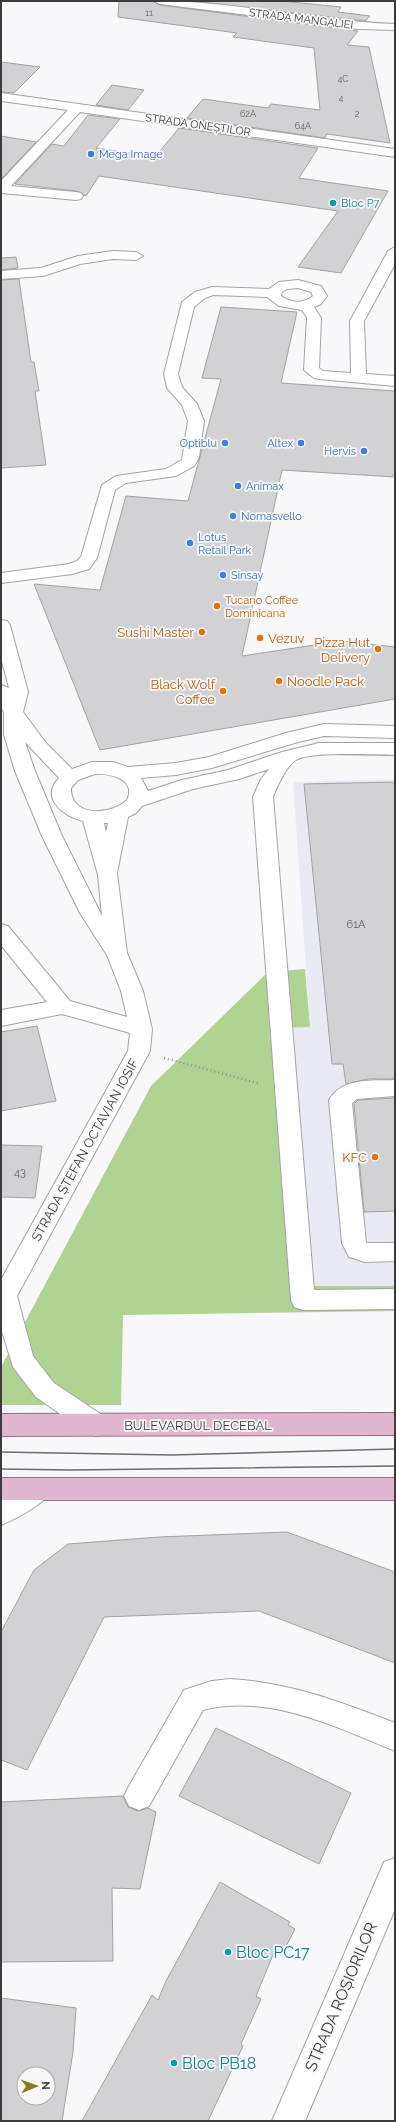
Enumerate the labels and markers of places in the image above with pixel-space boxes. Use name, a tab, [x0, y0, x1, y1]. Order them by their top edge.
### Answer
place label: Mega Image	[99, 148, 163, 161]
marker: Mega Image	[86, 149, 96, 159]
place label: Bloc P7	[341, 197, 380, 210]
marker: Bloc P7	[328, 198, 338, 208]
place label: Optiblu	[180, 437, 217, 450]
place label: Altex	[267, 437, 293, 450]
marker: Optiblu	[220, 438, 230, 448]
marker: Altex	[296, 438, 306, 448]
place label: Hervis	[324, 445, 356, 458]
marker: Hervis	[359, 446, 369, 456]
place label: Animax	[246, 480, 284, 493]
marker: Animax	[233, 481, 243, 491]
place label: Nomasvello	[241, 510, 302, 523]
marker: Nomasvello	[228, 511, 238, 521]
place label: Lotus Retail Park	[198, 531, 252, 557]
marker: Lotus Retail Park	[185, 538, 195, 548]
place label: Sinsay	[231, 569, 264, 582]
marker: Sinsay	[218, 570, 228, 580]
place label: Tucano Coffee Dominicana	[225, 594, 299, 620]
marker: Tucano Coffee Dominicana	[212, 601, 222, 611]
place label: Sushi Master	[117, 625, 194, 640]
marker: Sushi Master	[197, 627, 207, 637]
place label: Vezuv	[268, 631, 305, 646]
marker: Vezuv	[255, 633, 265, 643]
place label: Pizza Hut Delivery	[314, 635, 371, 665]
marker: Pizza Hut Delivery	[373, 644, 383, 654]
place label: Noodle Pack	[287, 674, 364, 689]
marker: Noodle Pack	[274, 676, 284, 686]
place label: Black Wolf Coffee	[151, 677, 216, 707]
marker: Black Wolf Coffee	[218, 686, 228, 696]
place label: KFC	[342, 1150, 367, 1165]
marker: KFC	[370, 1152, 380, 1162]
place label: Bloc PC17	[236, 1943, 310, 1962]
marker: Bloc PC17	[223, 1947, 233, 1957]
place label: Bloc PB18	[182, 2054, 256, 2073]
marker: Bloc PB18	[169, 2058, 179, 2068]

